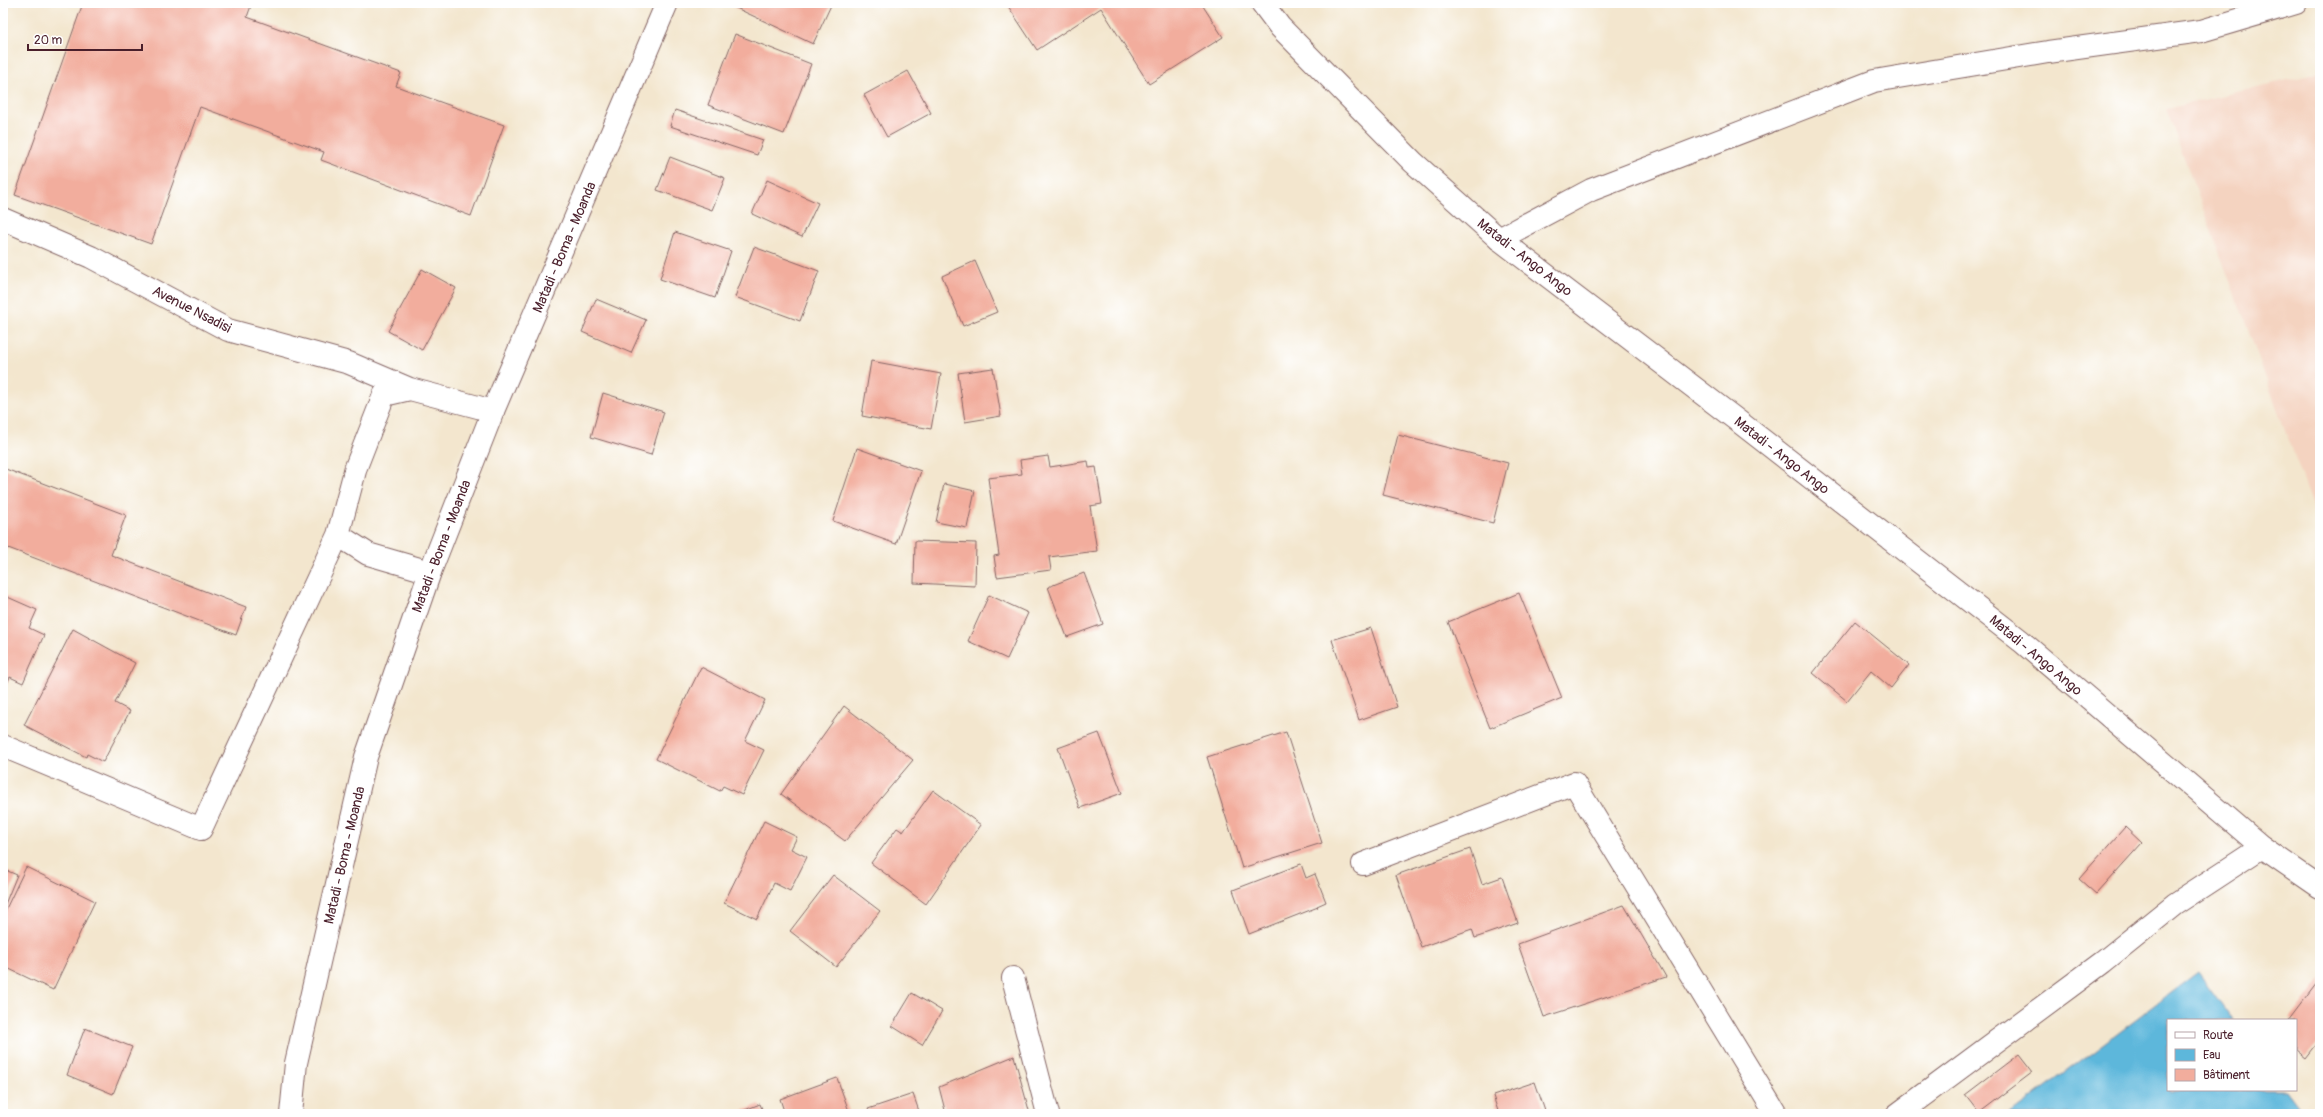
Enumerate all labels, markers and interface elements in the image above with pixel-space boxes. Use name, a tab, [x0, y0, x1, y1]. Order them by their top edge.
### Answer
scale bar	[28, 26, 142, 52]
text: 20 m	[34, 33, 63, 48]
street label: Matadi - Boma - Moanda	[529, 179, 600, 315]
street label: Matadi - Ango Ango	[1474, 215, 1576, 300]
street label: Avenue Nsadisi	[149, 282, 235, 337]
street label: Matadi - Ango Ango	[1731, 413, 1833, 498]
street label: Matadi - Boma - Moanda	[408, 477, 475, 615]
street label: Matadi - Ango Ango	[1986, 612, 2086, 699]
street label: Matadi - Boma - Moanda	[320, 785, 369, 926]
legend	[2167, 1019, 2297, 1091]
text: Route	[2203, 1028, 2233, 1043]
text: Eau	[2203, 1048, 2221, 1063]
text: Bâtiment	[2203, 1068, 2250, 1083]

